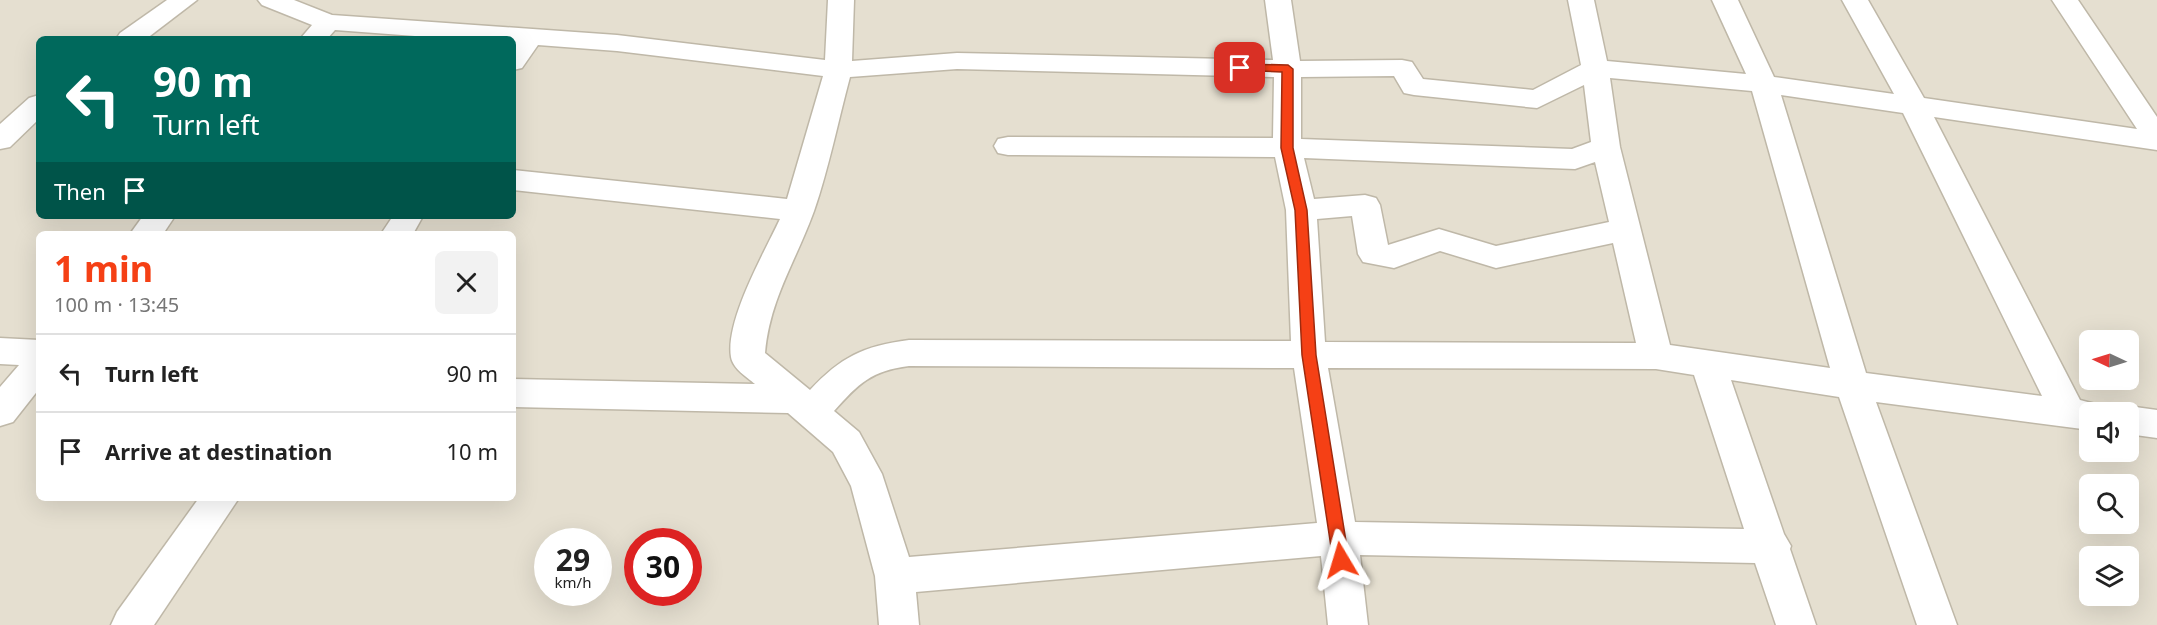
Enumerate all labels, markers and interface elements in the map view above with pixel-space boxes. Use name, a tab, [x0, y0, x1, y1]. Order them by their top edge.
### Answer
pin	[1214, 42, 1265, 93]
icon: arrive	[1223, 51, 1256, 84]
text: 90 m	[153, 52, 253, 109]
icon: left	[54, 60, 132, 138]
text: Turn left	[153, 106, 259, 143]
icon: arrive	[118, 174, 151, 207]
text: Then	[54, 176, 106, 206]
text: 1 min	[54, 244, 153, 293]
button: close	[435, 251, 498, 314]
text: 100 m · 13:45	[54, 291, 179, 318]
north arrow	[2079, 330, 2139, 390]
map controls	[2079, 330, 2139, 606]
icon: left	[54, 357, 87, 390]
text: Turn left	[105, 358, 199, 388]
text: 90 m	[447, 358, 498, 388]
button: sound	[2079, 402, 2139, 462]
icon: arrive	[54, 435, 87, 468]
text: Arrive at destination	[105, 436, 332, 466]
text: 10 m	[447, 436, 498, 466]
button: search	[2079, 474, 2139, 534]
speed limit sign: 30	[624, 528, 702, 606]
position arrow	[1309, 528, 1373, 592]
text: 29	[556, 539, 590, 580]
button: layers	[2079, 546, 2139, 606]
text: km/h	[555, 572, 591, 592]

